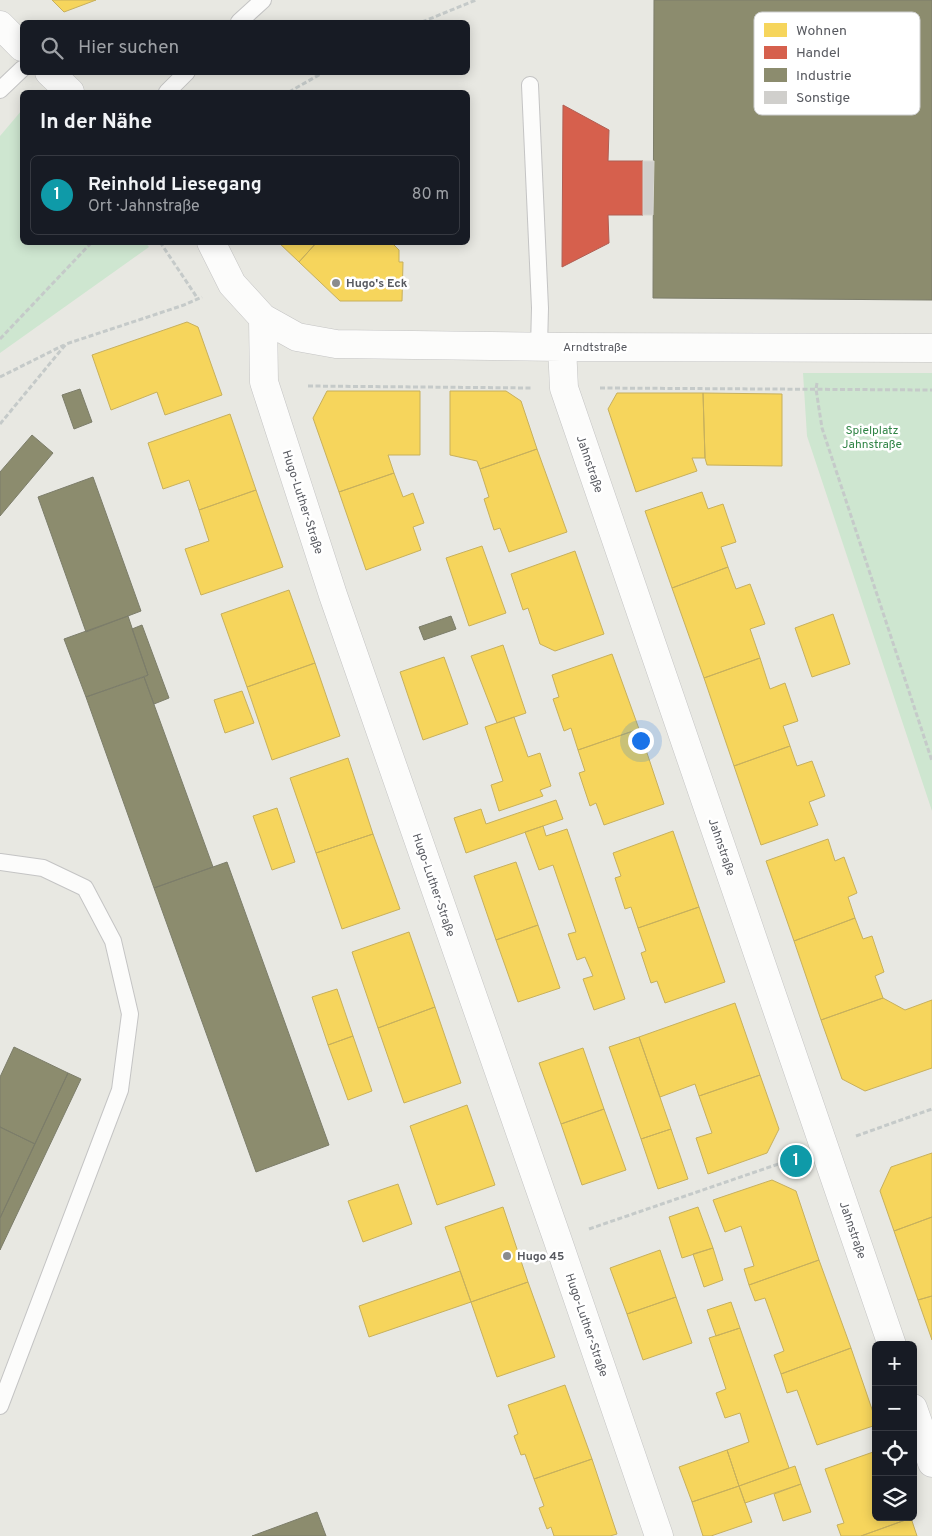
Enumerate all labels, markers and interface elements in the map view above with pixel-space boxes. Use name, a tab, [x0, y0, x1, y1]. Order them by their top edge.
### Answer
legend	[754, 12, 920, 115]
search box	[20, 20, 470, 75]
text: Wohnen	[796, 23, 847, 40]
icon: search	[38, 34, 66, 62]
text: Hier suchen	[78, 36, 179, 60]
text: Handel	[796, 45, 840, 62]
text: Industrie	[796, 68, 851, 85]
text: Sonstige	[796, 90, 850, 107]
text: In der Nähe	[40, 109, 152, 136]
text: Reinhold Liesegang	[88, 173, 262, 197]
text: 1	[54, 185, 60, 205]
text: 80 m	[412, 185, 449, 205]
text: Ort · Jahnstraße	[88, 197, 200, 217]
place label: Hugo's Eck	[346, 276, 408, 292]
marker: Hugo's Eck	[330, 277, 342, 289]
street label: Arndtstraße	[563, 340, 627, 356]
park label: Spielplatz Jahnstraße	[842, 423, 902, 453]
street label: Jahnstraße	[572, 433, 606, 495]
street label: Hugo-Luther-Straße	[278, 448, 326, 556]
your location	[628, 728, 654, 754]
street label: Jahnstraße	[704, 816, 738, 878]
street label: Hugo-Luther-Straße	[408, 831, 458, 939]
pin: 1	[780, 1142, 812, 1180]
street label: Jahnstraße	[835, 1199, 869, 1261]
place label: Hugo 45	[517, 1249, 564, 1265]
marker: Hugo 45	[501, 1250, 513, 1262]
street label: Hugo-Luther-Straße	[561, 1271, 611, 1379]
map controls	[872, 1341, 917, 1521]
button: +	[872, 1341, 917, 1386]
button: −	[872, 1386, 917, 1431]
button: locate	[872, 1431, 917, 1476]
button: layers	[872, 1476, 917, 1521]

